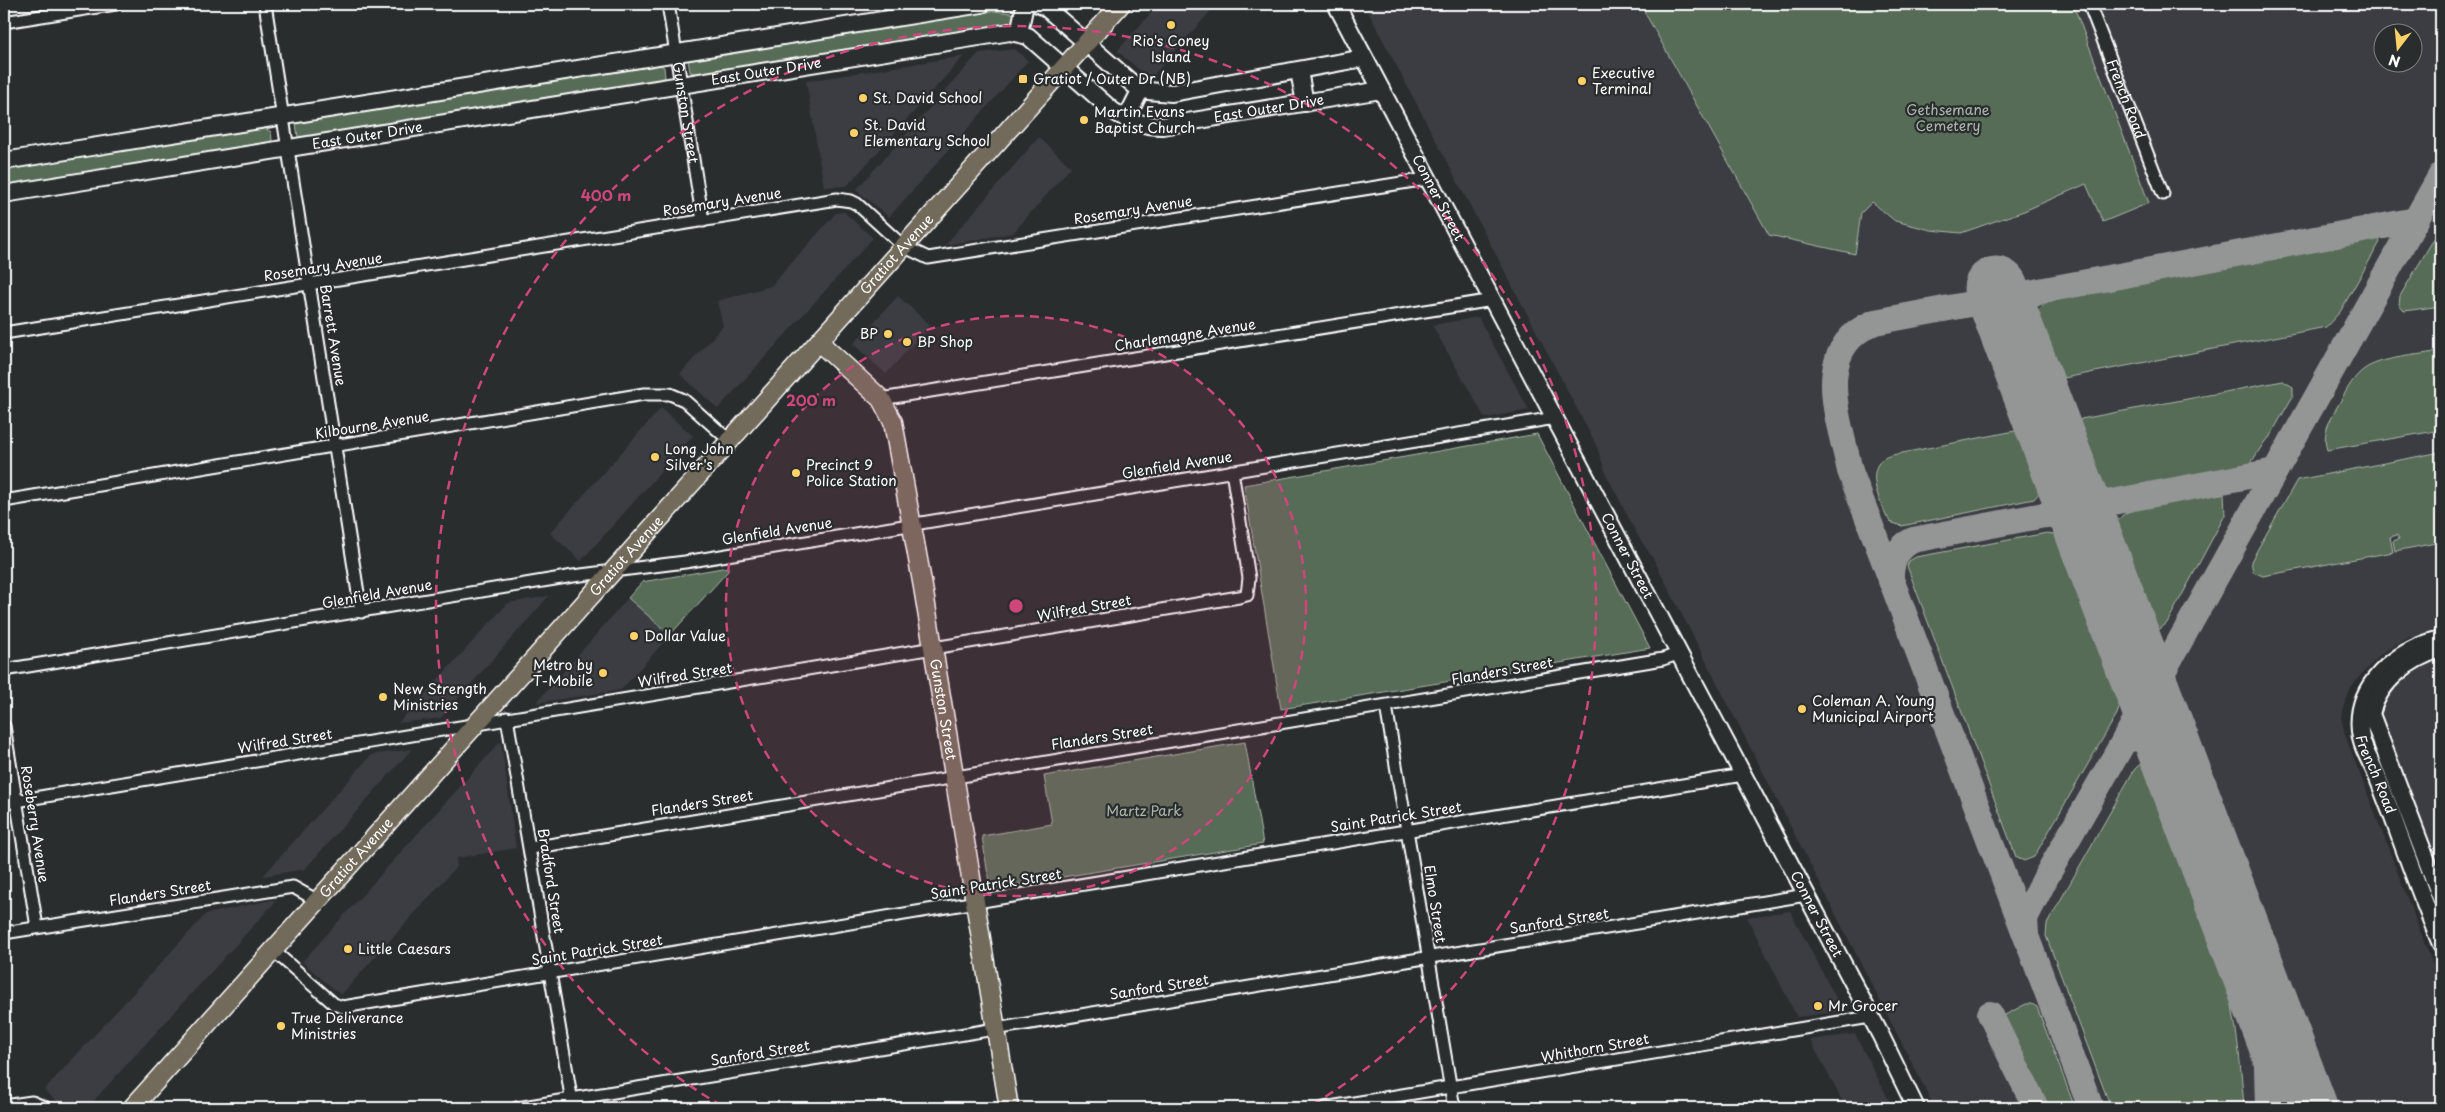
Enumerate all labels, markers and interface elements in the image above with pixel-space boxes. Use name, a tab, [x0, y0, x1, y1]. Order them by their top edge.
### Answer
marker: Rio's Coney Island	[1165, 19, 1177, 31]
north arrow	[2372, 22, 2422, 72]
place label: Rio's Coney Island	[1132, 30, 1210, 67]
text: N	[2386, 49, 2403, 73]
street label: East Outer Drive	[709, 52, 823, 90]
street label: French Road	[2101, 56, 2151, 142]
street label: Gunston Street	[667, 60, 705, 165]
place label: Executive Terminal	[1592, 62, 1655, 99]
place label: Gratiot / Outer Dr (NB)	[1033, 68, 1191, 89]
marker: Gratiot / Outer Dr (NB)	[1017, 73, 1029, 85]
marker: Executive Terminal	[1576, 75, 1588, 87]
place label: St. David School	[873, 87, 982, 108]
street label: East Outer Drive	[1212, 89, 1325, 127]
marker: St. David School	[857, 92, 869, 104]
park label: Gethsemane Cemetery	[1906, 99, 1990, 136]
place label: Martin Evans Baptist Church	[1094, 101, 1195, 138]
place label: St. David Elementary School	[864, 114, 990, 151]
marker: Martin Evans Baptist Church	[1078, 114, 1090, 126]
street label: East Outer Drive	[311, 116, 424, 154]
marker: St. David Elementary School	[848, 127, 860, 139]
street label: Conner Street	[1407, 151, 1470, 245]
street label: Rosemary Avenue	[661, 182, 783, 221]
text: 400 m	[581, 183, 631, 206]
street label: Rosemary Avenue	[1072, 190, 1194, 229]
street label: Gratiot Avenue	[855, 209, 938, 299]
street label: Rosemary Avenue	[262, 247, 384, 286]
street label: Barrett Avenue	[315, 283, 352, 388]
street label: Charlemagne Avenue	[1113, 313, 1257, 356]
place label: BP	[860, 323, 878, 344]
marker: BP	[882, 328, 894, 340]
place label: BP Shop	[917, 331, 973, 352]
marker: BP Shop	[901, 336, 913, 348]
text: 200 m	[786, 388, 836, 411]
street label: Kilbourne Avenue	[313, 405, 431, 444]
place label: Long John Silver's	[665, 438, 734, 475]
street label: Glenfield Avenue	[1120, 445, 1234, 484]
marker: Long John Silver's	[649, 451, 661, 463]
place label: Precinct 9 Police Station	[806, 454, 897, 491]
marker: Precinct 9 Police Station	[790, 467, 802, 479]
street label: Conner Street	[1596, 509, 1659, 603]
street label: Gratiot Avenue	[584, 511, 668, 601]
street label: Glenfield Avenue	[720, 511, 834, 550]
street label: Glenfield Avenue	[320, 573, 434, 614]
street label: Wilfred Street	[1035, 589, 1133, 626]
centre of rings	[1007, 597, 1025, 615]
place label: Dollar Value	[644, 625, 726, 646]
marker: Dollar Value	[628, 630, 640, 642]
street label: Flanders Street	[1449, 651, 1555, 690]
place label: Metro by T-Mobile	[533, 654, 593, 691]
street label: Wilfred Street	[636, 657, 734, 692]
street label: Gunston Street	[925, 657, 962, 762]
marker: Metro by T-Mobile	[597, 667, 609, 679]
place label: New Strength Ministries	[393, 678, 487, 715]
place label: Coleman A. Young Municipal Airport	[1812, 690, 1935, 727]
marker: New Strength Ministries	[377, 691, 389, 703]
marker: Coleman A. Young Municipal Airport	[1796, 703, 1808, 715]
street label: Flanders Street	[1049, 718, 1155, 755]
street label: Wilfred Street	[236, 723, 334, 758]
street label: French Road	[2351, 733, 2402, 817]
street label: Roseberry Avenue	[16, 764, 55, 884]
street label: Flanders Street	[649, 784, 755, 821]
street label: Saint Patrick Street	[1329, 796, 1463, 837]
park label: Martz Park	[1106, 800, 1182, 821]
street label: Gratiot Avenue	[314, 812, 398, 902]
street label: Bradford Street	[533, 827, 570, 935]
street label: Saint Patrick Street	[929, 863, 1063, 904]
street label: Elmo Street	[1419, 863, 1452, 945]
street label: Conner Street	[1786, 867, 1849, 961]
street label: Flanders Street	[107, 874, 213, 911]
street label: Sanford Street	[1508, 902, 1610, 939]
street label: Saint Patrick Street	[530, 929, 664, 970]
place label: Little Caesars	[358, 938, 451, 959]
marker: Little Caesars	[342, 943, 354, 955]
street label: Sanford Street	[1108, 968, 1210, 1005]
place label: Mr Grocer	[1828, 995, 1898, 1016]
marker: Mr Grocer	[1812, 1000, 1824, 1012]
place label: True Deliverance Ministries	[291, 1007, 404, 1044]
marker: True Deliverance Ministries	[275, 1020, 287, 1032]
street label: Whithorn Street	[1539, 1028, 1651, 1067]
street label: Sanford Street	[709, 1034, 811, 1071]

